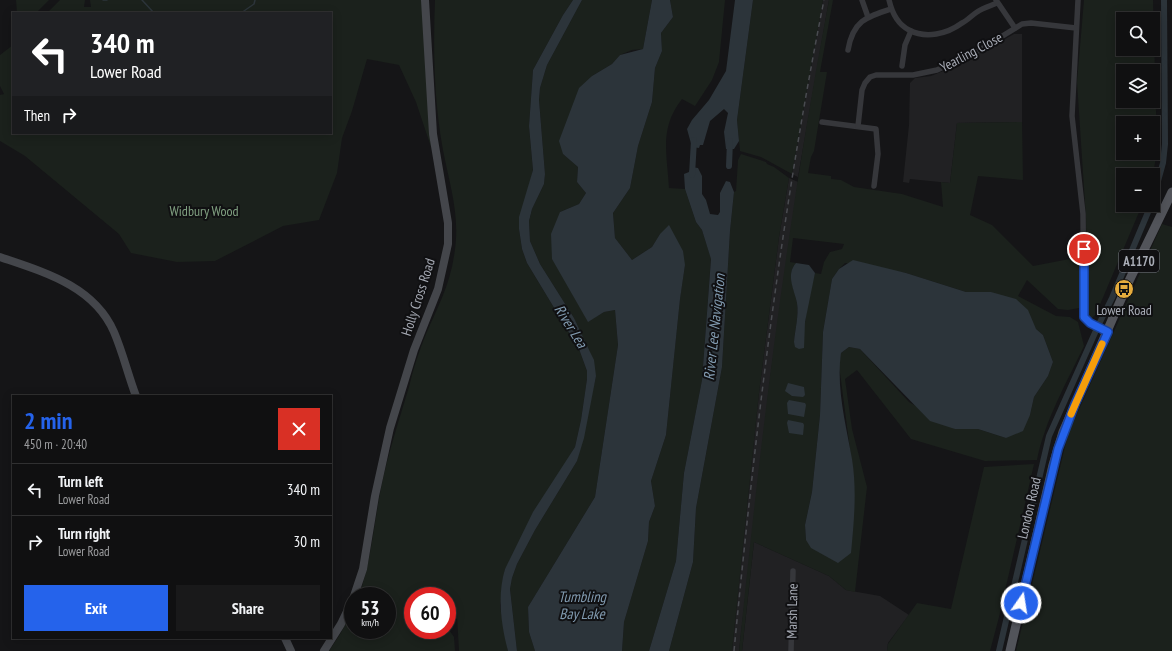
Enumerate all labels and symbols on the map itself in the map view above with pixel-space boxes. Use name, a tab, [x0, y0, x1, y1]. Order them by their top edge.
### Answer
street label: Yearling Close	[937, 28, 1006, 76]
park label: Widbury Wood	[169, 202, 239, 220]
pin	[1067, 232, 1101, 266]
road number: A1170	[1119, 250, 1159, 272]
street label: Holly Cross Road	[397, 256, 439, 338]
water label: River Lee Navigation	[699, 271, 729, 381]
bus stop icon: Lower Road	[1113, 278, 1135, 300]
water label: River Lea	[550, 301, 592, 352]
place label: Lower Road	[1096, 301, 1152, 319]
street label: London Road	[1013, 476, 1045, 540]
position arrow	[1000, 582, 1042, 624]
street label: Marsh Lane	[783, 583, 801, 639]
speed limit sign: 60	[404, 587, 456, 639]
water label: Tumbling Bay Lake	[558, 587, 608, 623]

